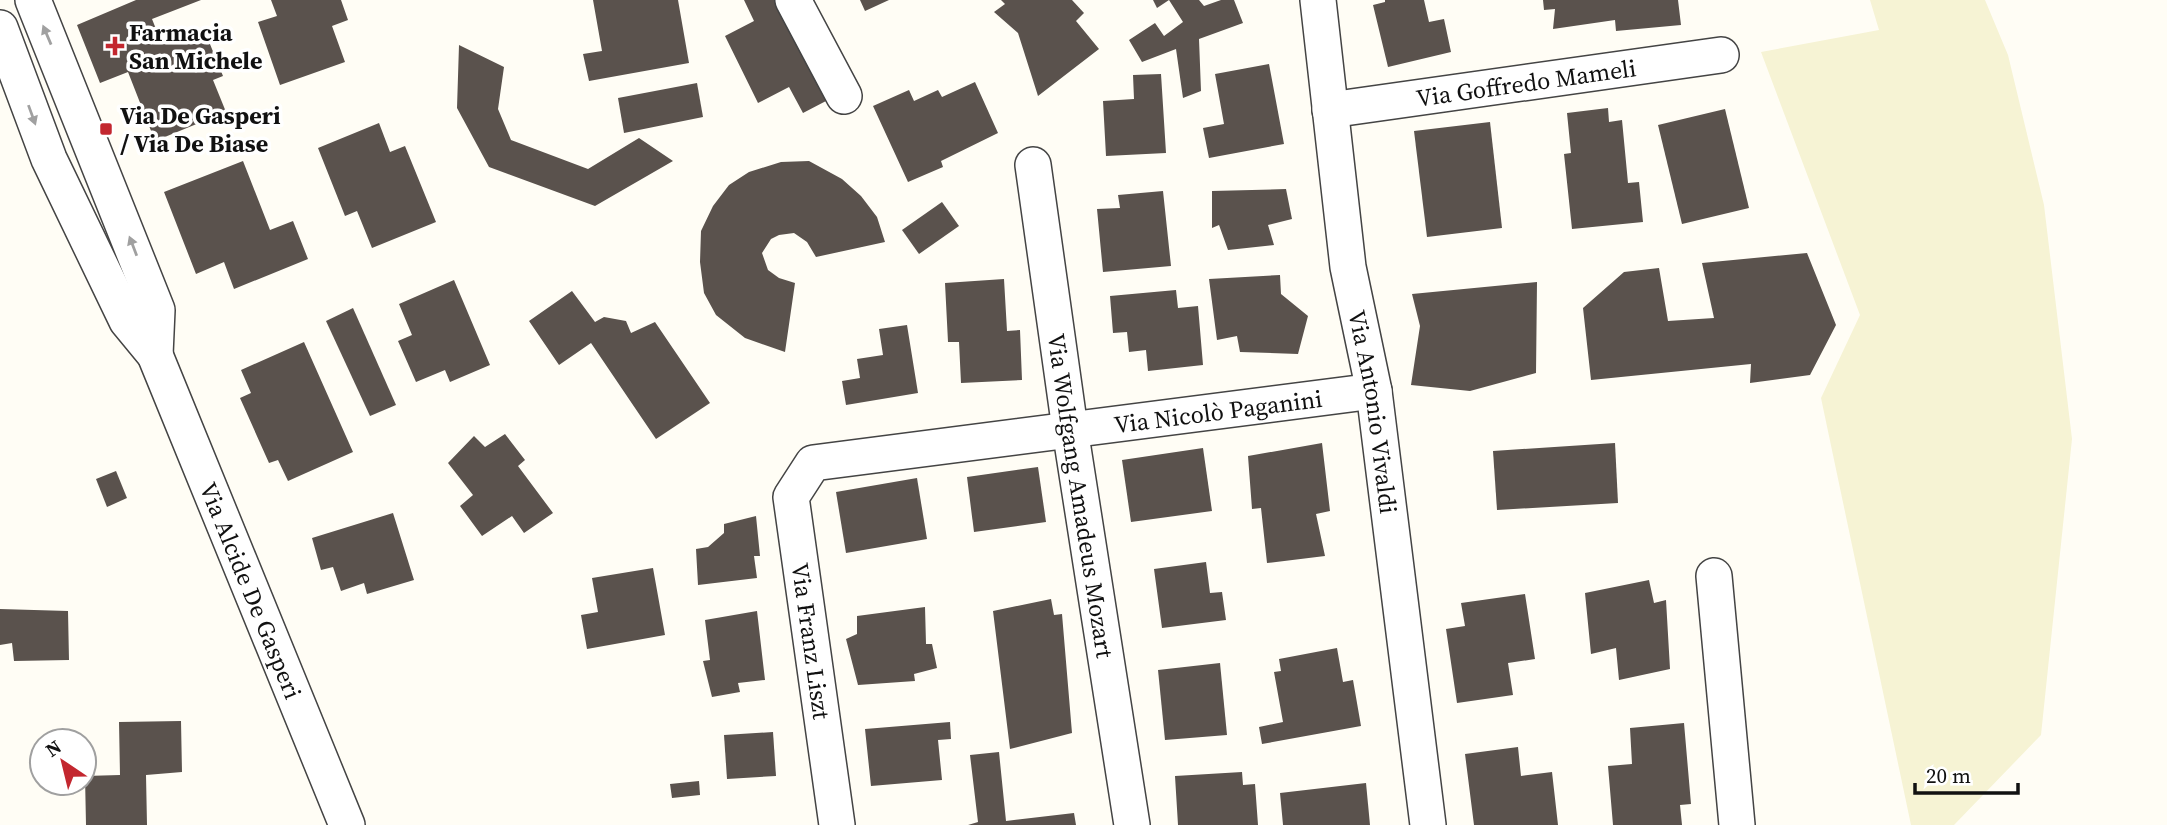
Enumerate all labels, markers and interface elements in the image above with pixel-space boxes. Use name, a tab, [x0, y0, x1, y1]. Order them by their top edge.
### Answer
place label: Farmacia San Michele	[129, 16, 263, 77]
one-way arrow	[42, 25, 53, 46]
marker: Farmacia San Michele	[107, 38, 123, 54]
street label: Via Goffredo Mameli	[1414, 51, 1638, 114]
place label: Via De Gasperi / Via De Biase	[120, 99, 281, 160]
one-way arrow	[27, 104, 38, 125]
marker: Via De Gasperi / Via De Biase	[98, 121, 114, 137]
one-way arrow	[127, 236, 138, 257]
street label: Via Antonio Vivaldi	[1341, 307, 1406, 516]
street label: Via Wolfgang Amadeus Mozart	[1040, 331, 1122, 660]
street label: Via Nicolò Paganini	[1112, 381, 1324, 441]
street label: Via Alcide De Gasperi	[192, 477, 310, 704]
street label: Via Franz Liszt	[784, 561, 838, 721]
north arrow	[28, 727, 98, 797]
text: N	[40, 733, 67, 763]
scale bar	[1915, 752, 2018, 796]
text: 20 m	[1926, 761, 1971, 790]

